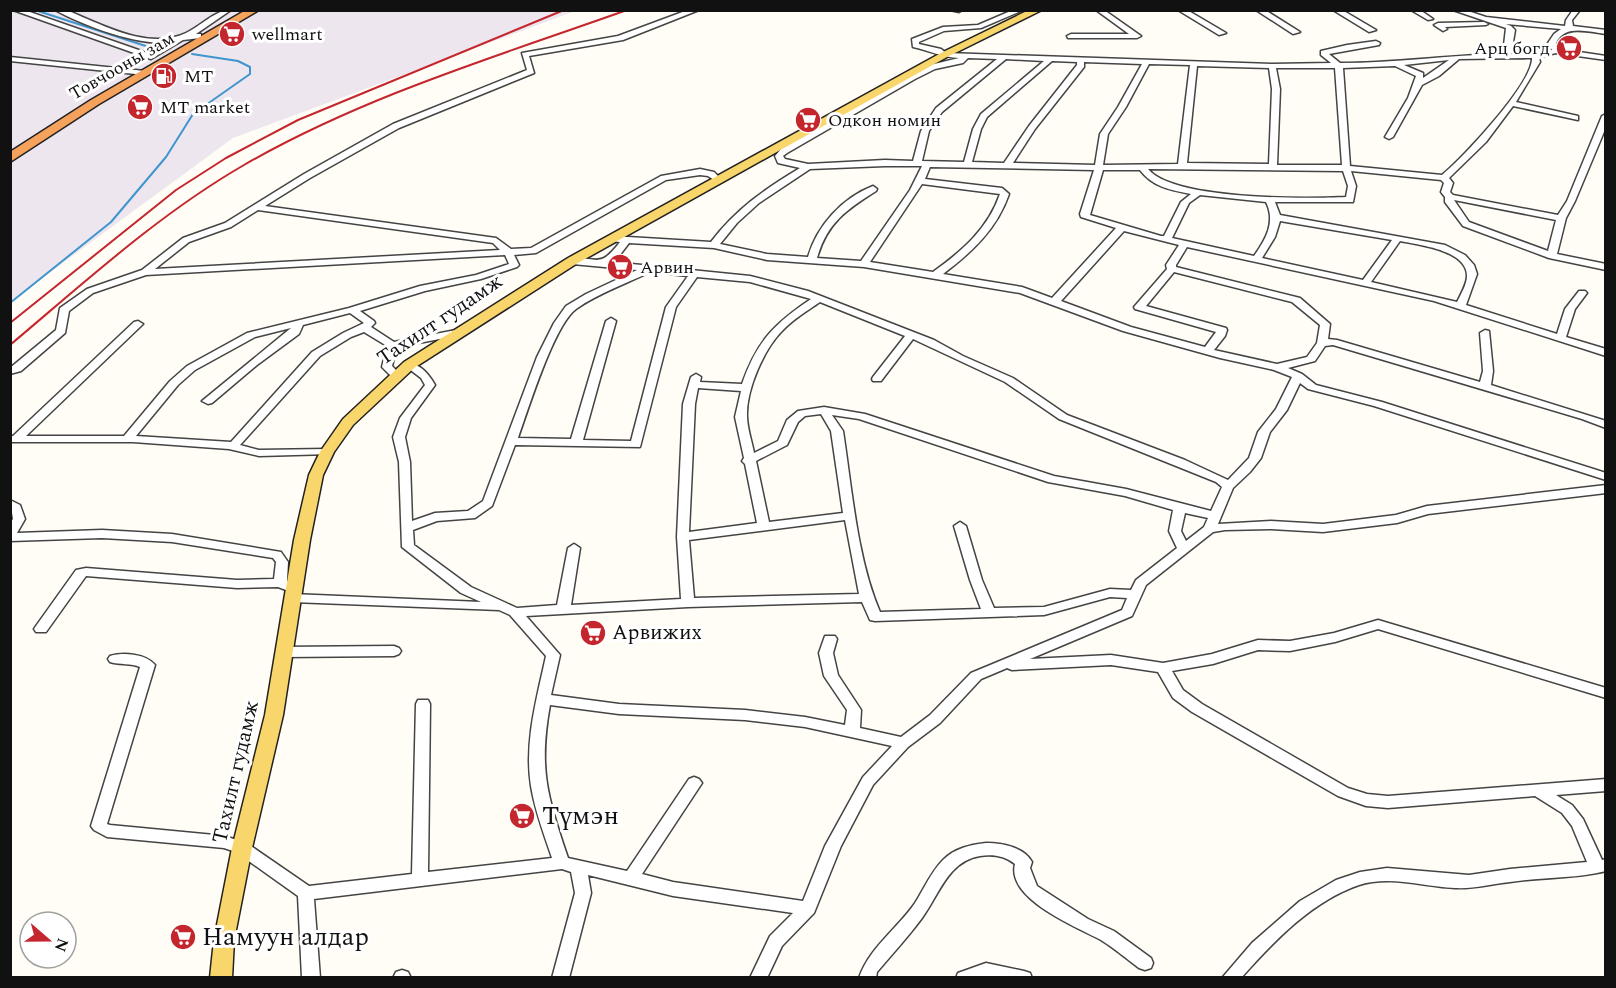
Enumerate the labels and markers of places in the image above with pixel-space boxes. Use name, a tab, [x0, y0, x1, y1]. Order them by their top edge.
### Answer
supermarket icon: wellmart	[217, 19, 247, 49]
place label: wellmart	[251, 21, 323, 48]
supermarket icon: Арц богд	[1554, 33, 1584, 63]
place label: Арц богд	[1474, 35, 1550, 62]
fuel station icon: МТ	[149, 61, 179, 91]
place label: МТ	[184, 63, 213, 90]
supermarket icon: MT market	[125, 92, 155, 122]
place label: MT market	[160, 94, 250, 121]
supermarket icon: Одкон номин	[793, 105, 823, 135]
place label: Одкон номин	[828, 107, 941, 134]
supermarket icon: Арвин	[605, 252, 635, 282]
place label: Арвин	[640, 254, 694, 281]
place label: Арвижих	[612, 617, 702, 649]
supermarket icon: Арвижих	[578, 618, 608, 648]
place label: Түмэн	[542, 796, 619, 836]
supermarket icon: Түмэн	[507, 801, 537, 831]
place label: Намуун алдар	[202, 917, 369, 957]
supermarket icon: Намуун алдар	[168, 922, 198, 952]

